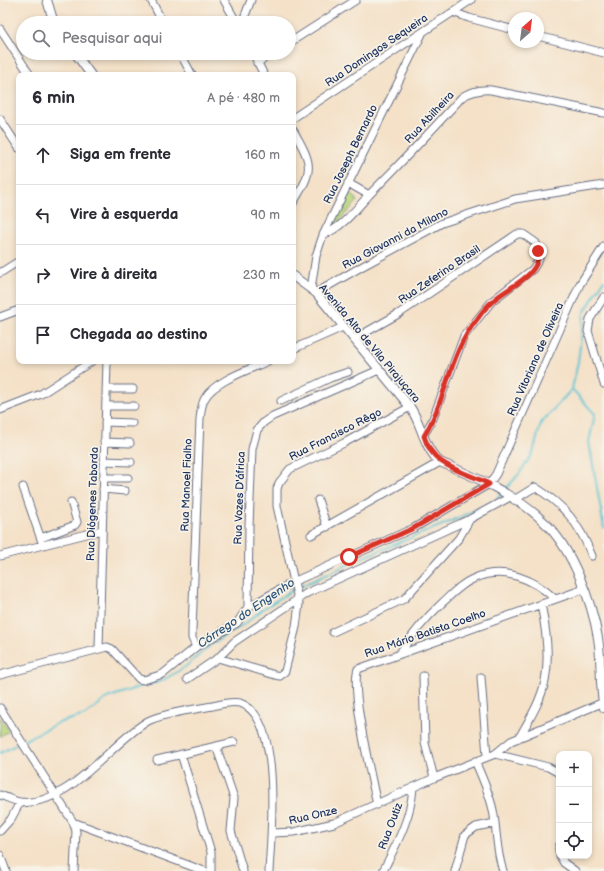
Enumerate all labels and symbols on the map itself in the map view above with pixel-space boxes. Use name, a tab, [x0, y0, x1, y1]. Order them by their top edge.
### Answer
street label: Rua Domingos Sequeira	[323, 11, 430, 90]
north arrow	[508, 12, 544, 48]
street label: Rua Abilheira	[402, 89, 457, 146]
street label: Rua Joseph Bernardo	[321, 103, 380, 206]
street label: Rua Giovanni da Milano	[340, 205, 450, 272]
street label: Rua Zeferino Brasil	[396, 242, 483, 307]
route end	[529, 242, 547, 260]
street label: Avenida Alto de Vila Pirajuçara	[316, 281, 423, 405]
street label: Rua Vitoriano de Oliveira	[505, 300, 566, 418]
street label: Rua Francisco Rêgo	[287, 406, 384, 463]
street label: Rua Manoel Fialho	[178, 438, 195, 532]
street label: Rua Diógenes Taborda	[84, 447, 101, 561]
street label: Rua Vozes D'áfrica	[231, 451, 248, 545]
route start	[340, 548, 358, 566]
water label: Córrego do Engenho	[195, 575, 298, 652]
street label: Rua Mário Batista Coelho	[363, 607, 488, 660]
street label: Rua Outiz	[376, 800, 406, 851]
street label: Rua Onze	[288, 803, 339, 827]

